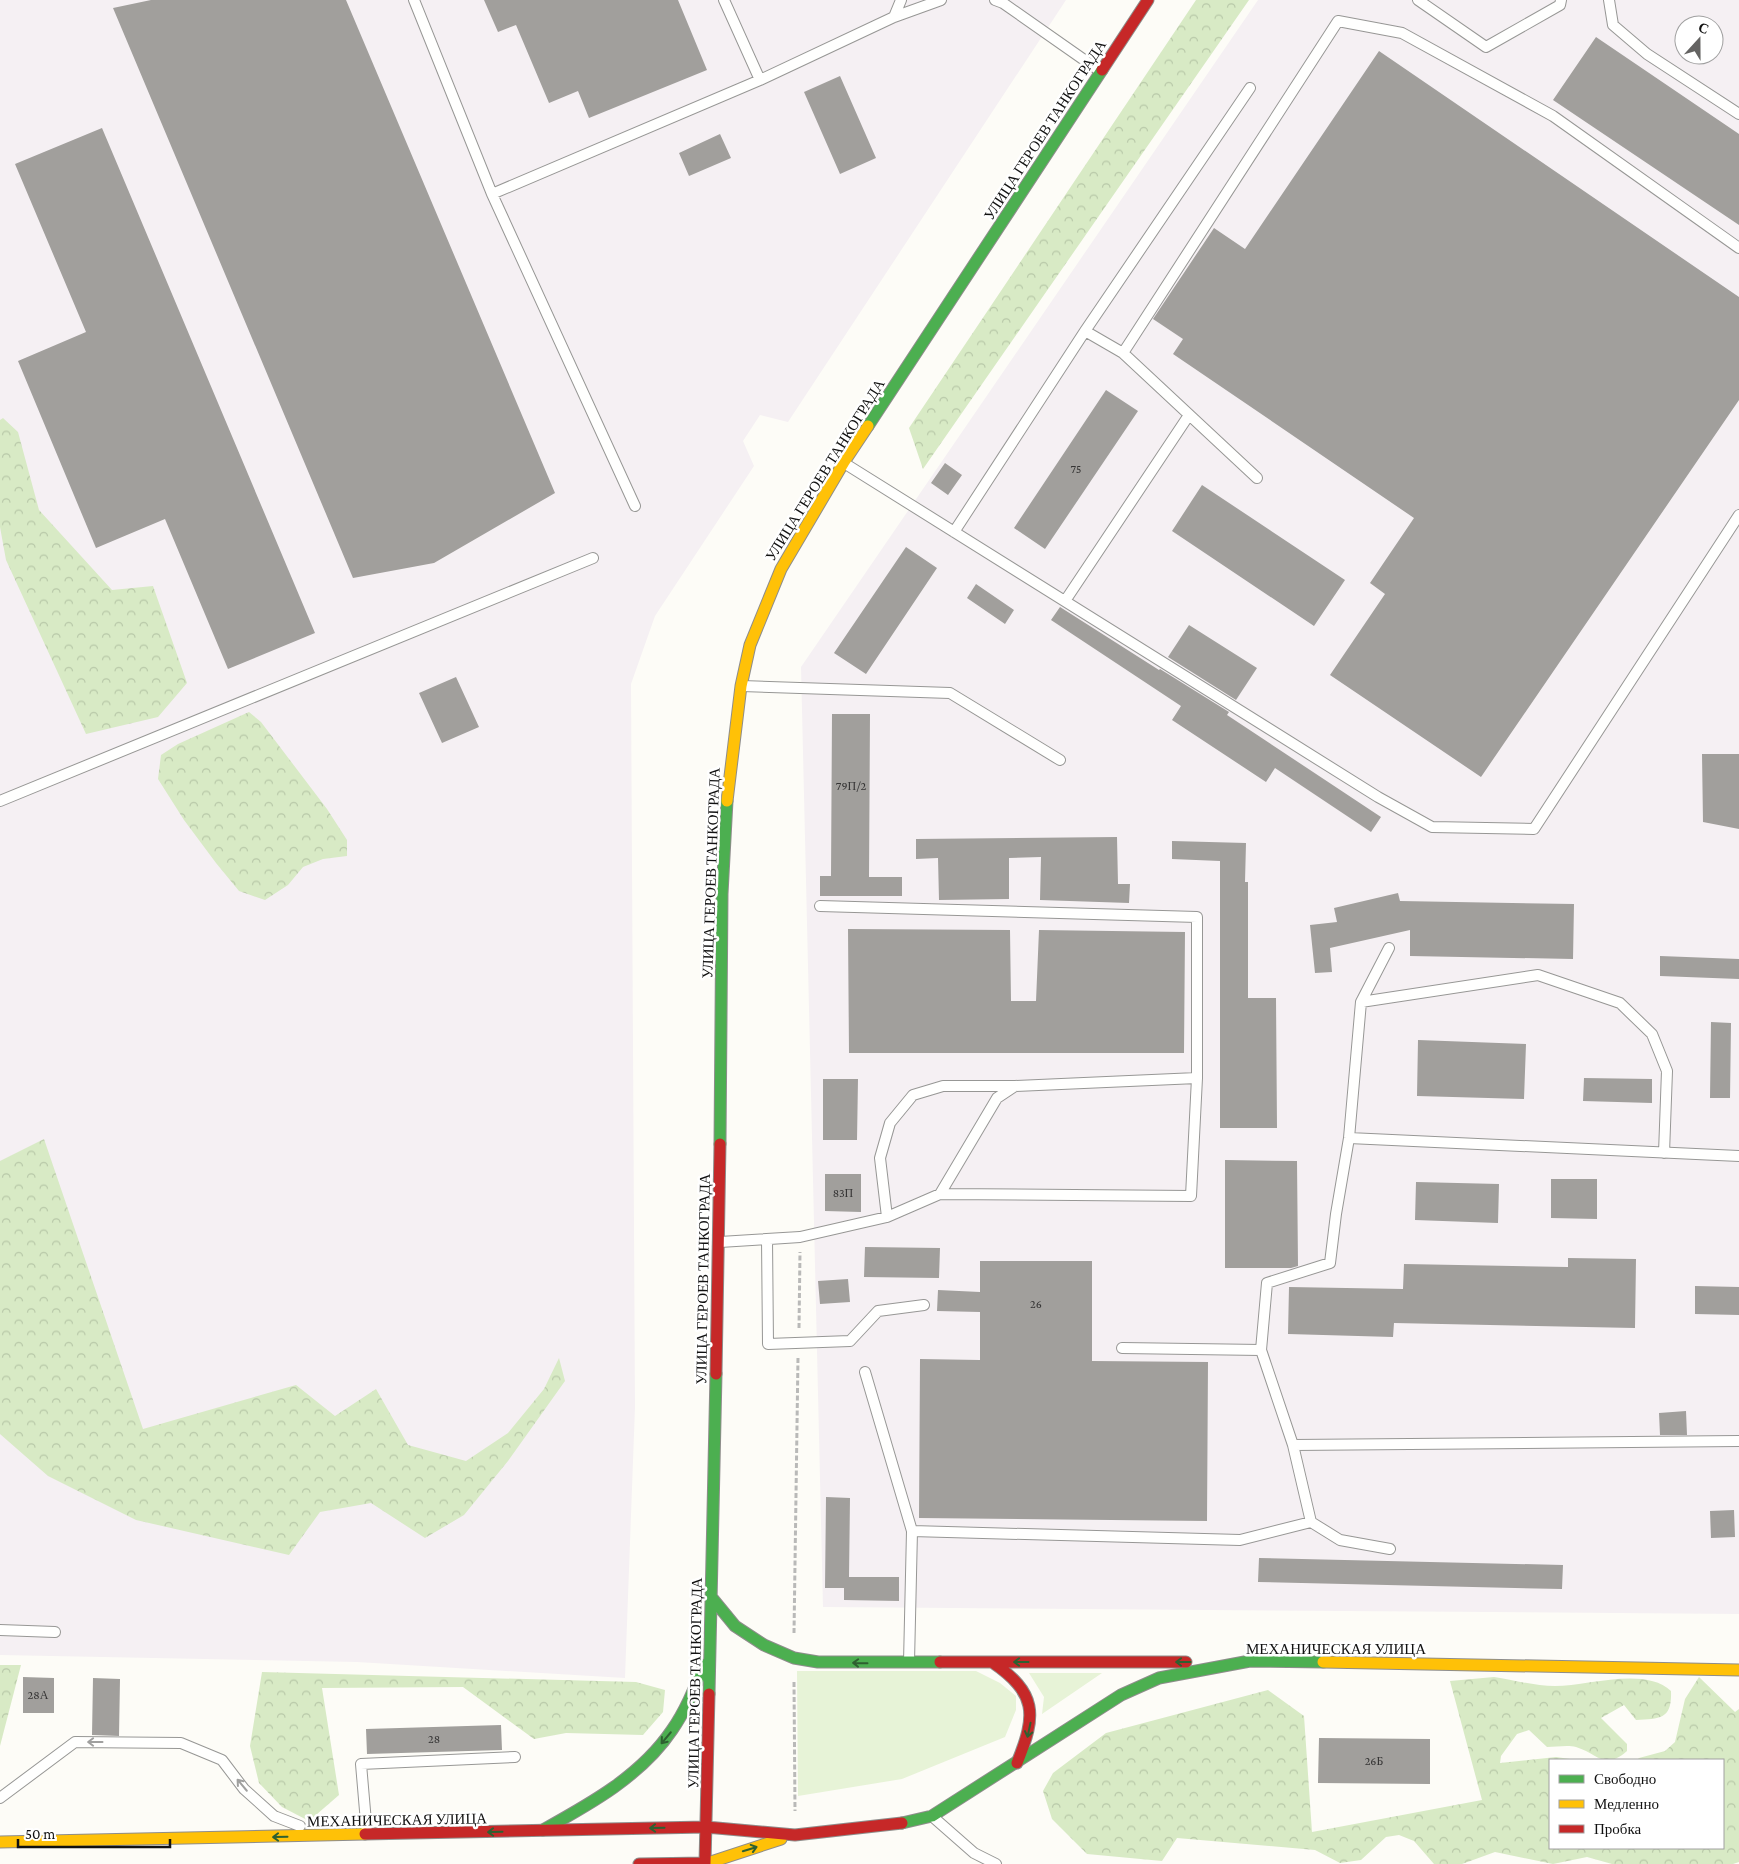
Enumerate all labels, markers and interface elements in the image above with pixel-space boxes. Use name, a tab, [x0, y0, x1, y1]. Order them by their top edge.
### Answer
north arrow	[1674, 15, 1724, 65]
text: С	[1696, 19, 1711, 37]
street label: УЛИЦА ГЕРОЕВ ТАНКОГРАДА	[981, 37, 1109, 223]
street label: УЛИЦА ГЕРОЕВ ТАНКОГРАДА	[762, 376, 888, 564]
house number: 75	[1070, 462, 1082, 476]
street label: УЛИЦА ГЕРОЕВ ТАНКОГРАДА	[699, 767, 723, 979]
house number: 79П/2	[836, 779, 866, 793]
street label: УЛИЦА ГЕРОЕВ ТАНКОГРАДА	[693, 1173, 713, 1385]
house number: 83П	[833, 1186, 854, 1200]
house number: 26	[1030, 1297, 1042, 1311]
street label: УЛИЦА ГЕРОЕВ ТАНКОГРАДА	[685, 1577, 705, 1789]
street label: МЕХАНИЧЕСКАЯ УЛИЦА	[1246, 1641, 1426, 1657]
one-way arrow	[1013, 1657, 1030, 1667]
one-way arrow	[1176, 1657, 1192, 1667]
one-way arrow	[853, 1658, 869, 1667]
house number: 28А	[28, 1688, 49, 1702]
one-way arrow	[1024, 1721, 1033, 1737]
one-way arrow	[661, 1731, 672, 1744]
house number: 28	[428, 1732, 440, 1746]
one-way arrow	[87, 1737, 104, 1747]
house number: 26Б	[1365, 1754, 1383, 1768]
legend	[1549, 1759, 1724, 1849]
text: Свободно	[1594, 1771, 1656, 1787]
one-way arrow	[236, 1779, 247, 1792]
text: Медленно	[1594, 1796, 1659, 1812]
street label: МЕХАНИЧЕСКАЯ УЛИЦА	[307, 1810, 487, 1830]
scale bar	[18, 1816, 170, 1848]
text: Пробка	[1594, 1821, 1642, 1837]
one-way arrow	[650, 1824, 666, 1833]
text: 50 m	[25, 1826, 55, 1842]
one-way arrow	[487, 1827, 504, 1837]
one-way arrow	[272, 1832, 288, 1842]
one-way arrow	[741, 1843, 757, 1853]

